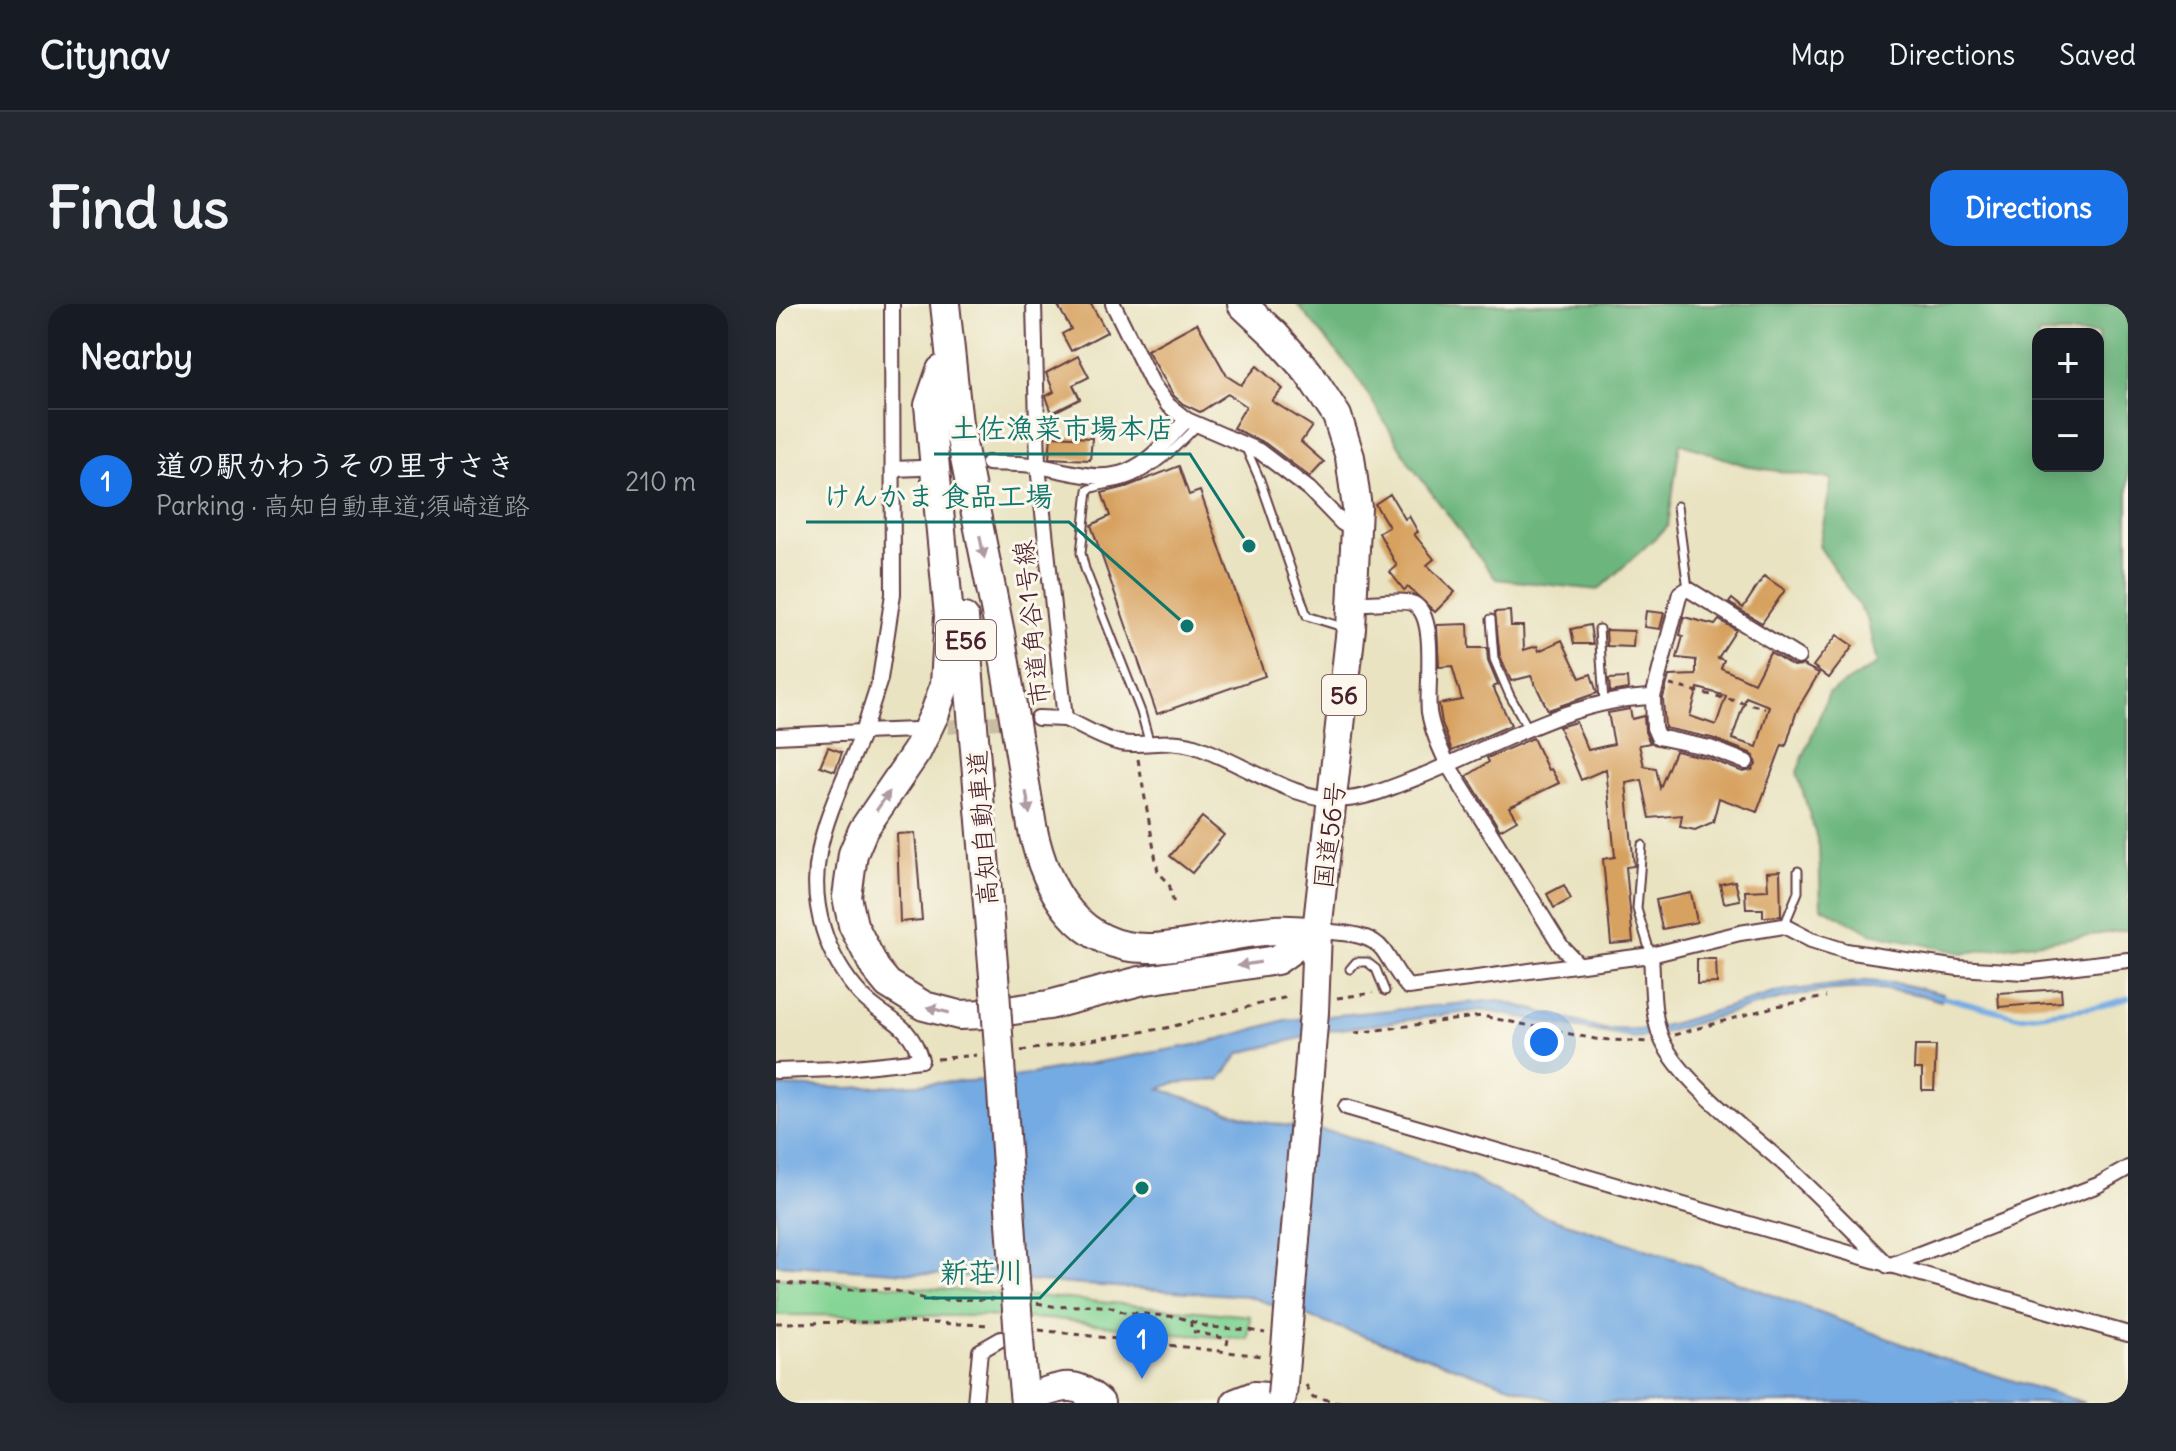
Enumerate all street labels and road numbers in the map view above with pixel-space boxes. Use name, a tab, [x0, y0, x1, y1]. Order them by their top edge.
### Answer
street label: 市道角谷1号線	[1006, 539, 1056, 707]
road number: E56	[936, 620, 996, 660]
road number: 56	[1322, 675, 1366, 715]
street label: 高知自動車道	[960, 749, 1004, 907]
street label: 国道56号	[1306, 779, 1352, 891]

